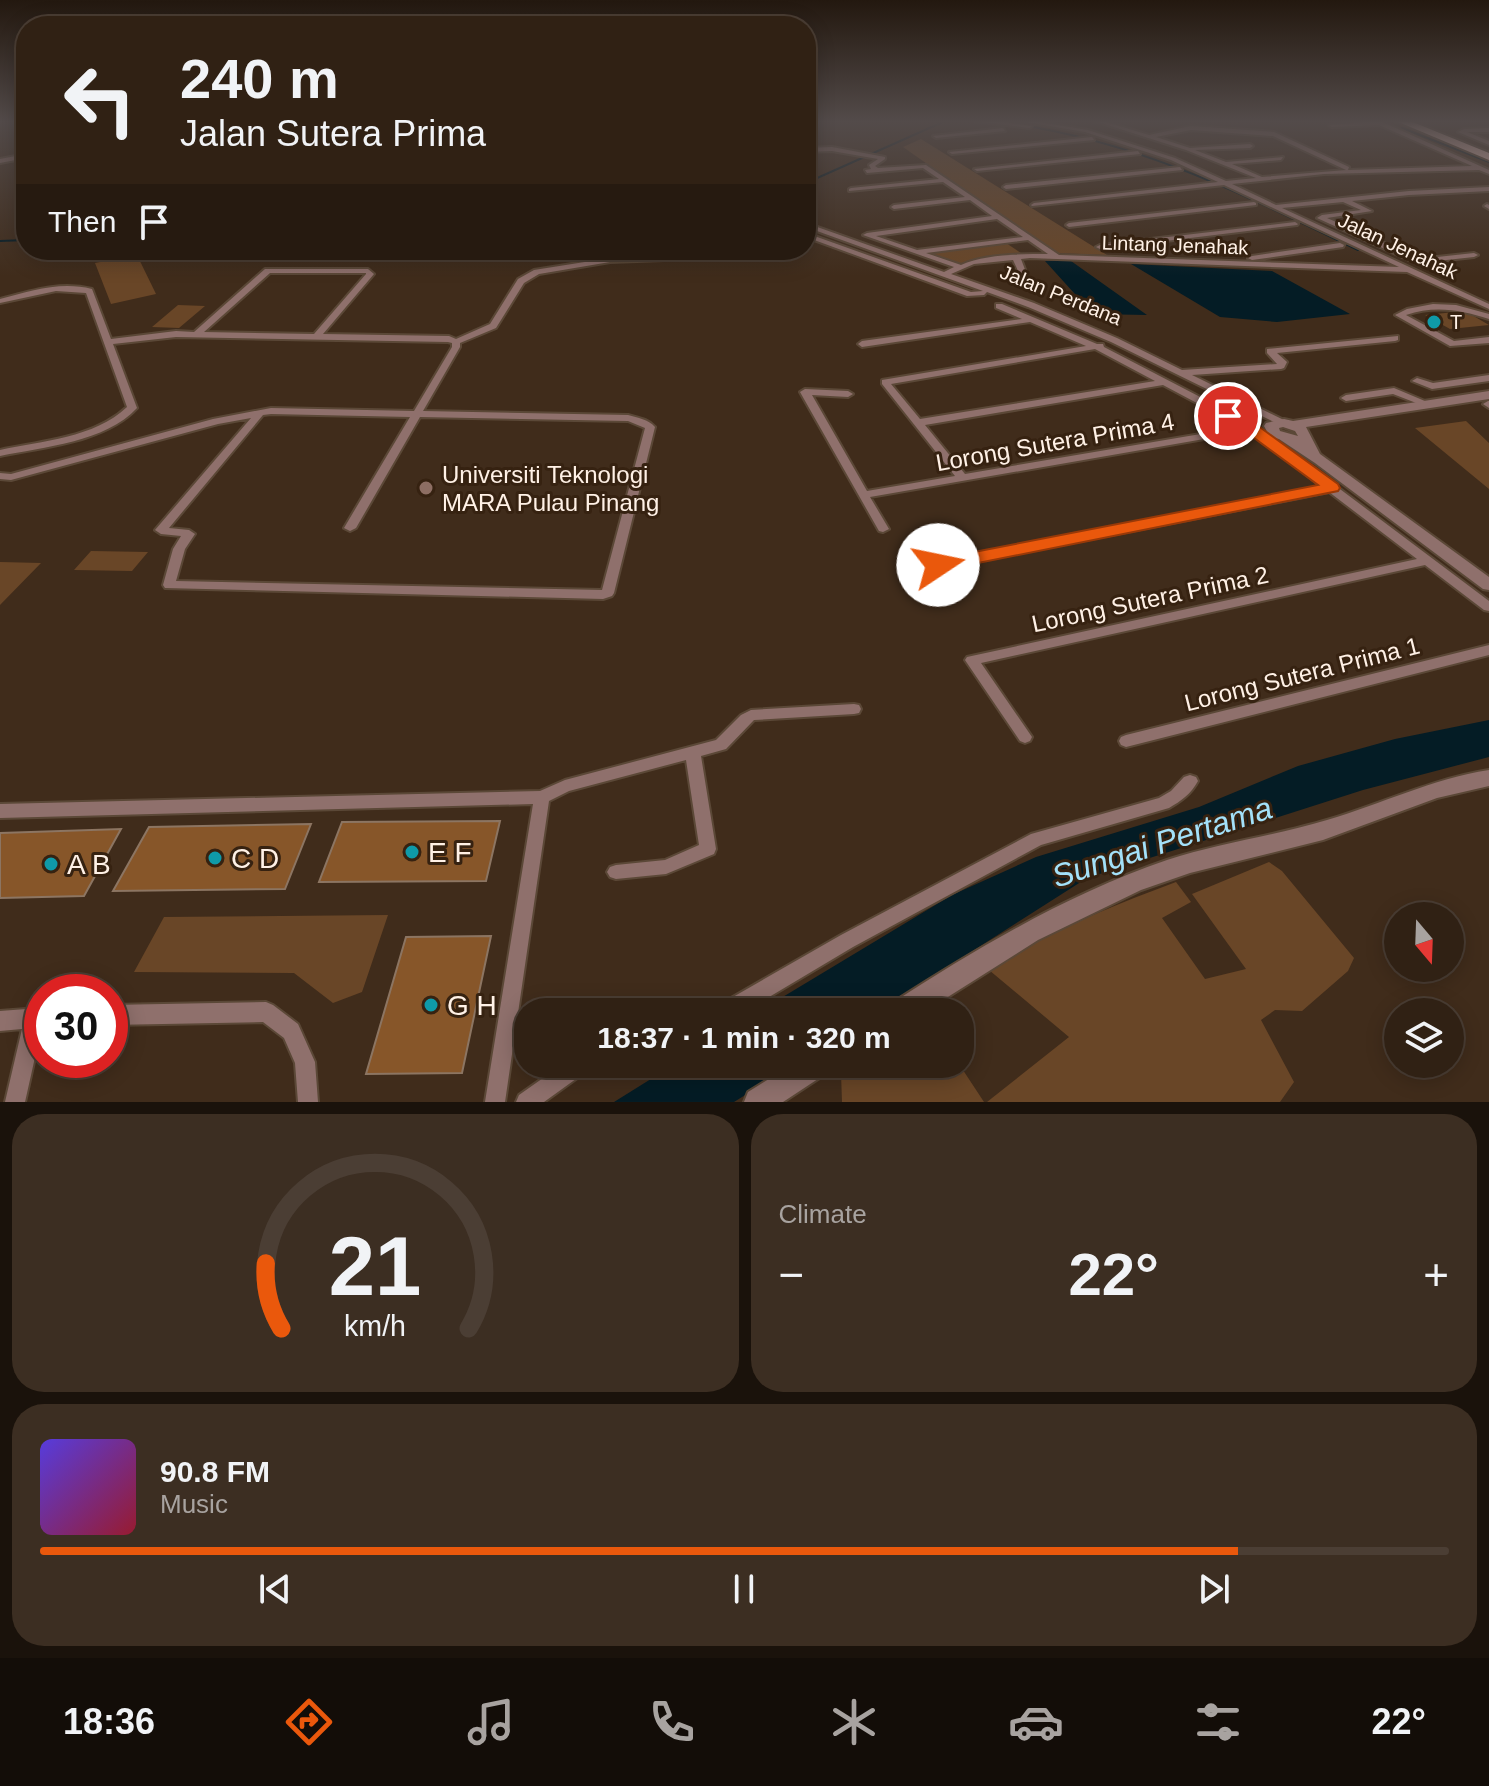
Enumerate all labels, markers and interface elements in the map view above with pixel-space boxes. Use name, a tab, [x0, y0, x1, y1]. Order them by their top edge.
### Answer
text: 240 m	[180, 47, 339, 110]
icon: left	[48, 48, 152, 152]
text: Jalan Sutera Prima	[180, 113, 486, 154]
icon: arrive	[132, 200, 176, 244]
text: Then	[48, 205, 116, 238]
street label: Jalan Jenahak	[1335, 209, 1462, 284]
street label: Lintang Jenahak	[1101, 231, 1250, 259]
street label: Jalan Perdana	[997, 261, 1126, 330]
place label: T	[1450, 311, 1462, 333]
marker: T	[1425, 313, 1443, 331]
pin	[1194, 382, 1262, 450]
icon: arrive	[1206, 394, 1250, 438]
street label: Lorong Sutera Prima 4	[934, 408, 1176, 476]
place label: Universiti Teknologi MARA Pulau Pinang	[442, 461, 659, 516]
marker: Universiti Teknologi MARA Pulau Pinang	[417, 479, 435, 497]
position arrow	[896, 523, 980, 607]
street label: Lorong Sutera Prima 2	[1029, 561, 1271, 637]
street label: Lorong Sutera Prima 1	[1182, 632, 1422, 716]
water label: Sungai Pertama	[1047, 789, 1277, 895]
place label: E F	[428, 837, 472, 868]
place label: C D	[231, 843, 279, 874]
marker: E F	[403, 843, 421, 861]
place label: A B	[67, 849, 111, 880]
marker: C D	[206, 849, 224, 867]
marker: A B	[42, 855, 60, 873]
north arrow	[1384, 902, 1464, 982]
map controls	[1384, 902, 1464, 1078]
speed limit sign: 30	[24, 974, 128, 1078]
place label: G H	[447, 990, 497, 1021]
marker: G H	[422, 996, 440, 1014]
button: layers	[1384, 998, 1464, 1078]
text: 18:37 · 1 min · 320 m	[597, 1021, 891, 1054]
text: Climate	[779, 1199, 867, 1229]
text: 21	[329, 1220, 422, 1313]
text: 22°	[1068, 1241, 1159, 1308]
text: −	[779, 1250, 804, 1299]
text: +	[1423, 1250, 1449, 1299]
text: km/h	[344, 1310, 406, 1342]
text: 90.8 FM	[160, 1455, 270, 1488]
text: Music	[160, 1489, 228, 1519]
icon: previous	[253, 1567, 297, 1611]
icon: pause	[722, 1567, 766, 1611]
icon: next	[1192, 1567, 1236, 1611]
icon: directions	[281, 1694, 337, 1750]
icon: music	[463, 1694, 519, 1750]
icon: phone	[644, 1694, 700, 1750]
icon: climate	[826, 1694, 882, 1750]
icon: car	[1008, 1694, 1064, 1750]
icon: filters	[1190, 1694, 1246, 1750]
text: 18:36	[63, 1701, 155, 1742]
text: 22°	[1372, 1701, 1426, 1742]

